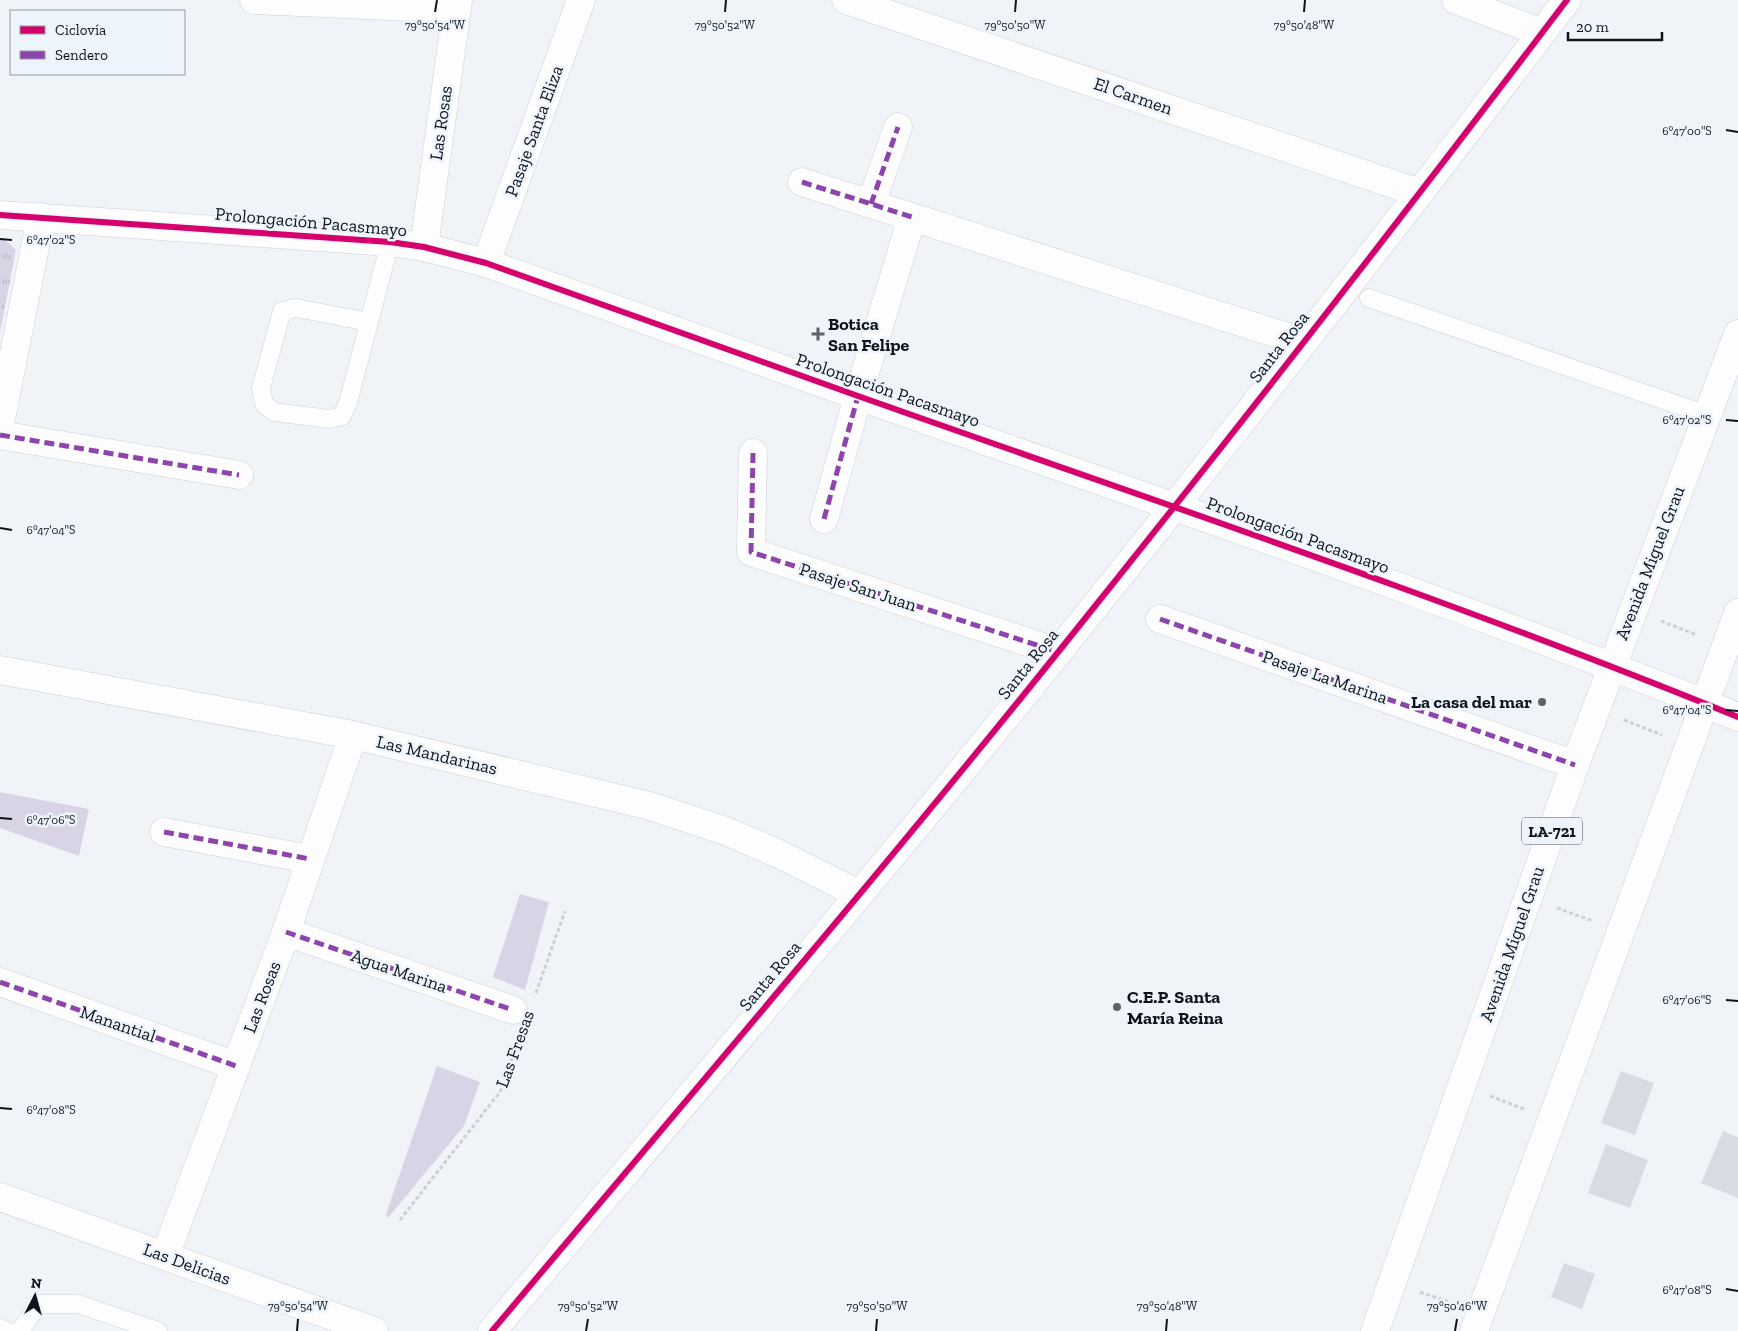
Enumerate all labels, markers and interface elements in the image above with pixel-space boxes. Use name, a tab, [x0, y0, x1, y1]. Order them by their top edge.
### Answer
legend	[10, 10, 185, 75]
scale bar	[1568, 10, 1662, 42]
text: 79°50'54"W	[405, 18, 466, 32]
text: 79°50'52"W	[695, 18, 756, 32]
text: 79°50'50"W	[985, 18, 1046, 32]
text: 79°50'48"W	[1274, 18, 1335, 32]
text: 20 m	[1576, 18, 1609, 36]
text: Ciclovía	[55, 21, 106, 39]
text: Sendero	[55, 46, 108, 64]
street label: Pasaje Santa Eliza	[500, 62, 568, 200]
street label: El Carmen	[1091, 72, 1176, 120]
street label: Las Rosas	[425, 84, 457, 162]
text: 6°47'00"S	[1662, 124, 1712, 138]
street label: Prolongación Pacasmayo	[214, 203, 408, 241]
text: 6°47'02"S	[27, 233, 75, 247]
street label: Santa Rosa	[1244, 307, 1314, 387]
place label: Botica San Felipe	[828, 313, 910, 356]
marker: Botica San Felipe	[812, 328, 824, 340]
street label: Prolongación Pacasmayo	[793, 348, 983, 432]
text: 6°47'02"S	[1663, 413, 1711, 427]
street label: Avenida Miguel Grau	[1610, 483, 1690, 643]
street label: Prolongación Pacasmayo	[1204, 492, 1392, 578]
text: 6°47'04"S	[27, 523, 75, 537]
street label: Pasaje San Juan	[797, 558, 920, 617]
street label: Santa Rosa	[993, 624, 1063, 704]
street label: Pasaje La Marina	[1259, 645, 1391, 709]
place label: La casa del mar	[1411, 691, 1532, 713]
marker: La casa del mar	[1536, 696, 1548, 708]
text: 6°47'04"S	[1663, 703, 1711, 717]
street label: Las Mandarinas	[374, 730, 500, 780]
text: 6°47'06"S	[27, 813, 75, 827]
road number: LA-721	[1522, 818, 1582, 844]
street label: Avenida Miguel Grau	[1475, 863, 1549, 1025]
street label: Santa Rosa	[734, 936, 806, 1016]
street label: Agua Marina	[348, 944, 450, 998]
street label: Las Rosas	[238, 958, 286, 1036]
place label: C.E.P. Santa María Reina	[1127, 986, 1223, 1029]
text: 6°47'06"S	[1663, 993, 1711, 1007]
street label: Manantial	[77, 1001, 159, 1047]
marker: C.E.P. Santa María Reina	[1111, 1001, 1123, 1013]
street label: Las Fresas	[491, 1007, 539, 1091]
text: 6°47'08"S	[26, 1103, 76, 1117]
street label: Las Delicias	[140, 1238, 234, 1290]
north arrow	[10, 1271, 60, 1321]
text: N	[30, 1275, 43, 1293]
text: 6°47'08"S	[1662, 1283, 1712, 1297]
text: 79°50'54"W	[268, 1299, 329, 1313]
text: 79°50'52"W	[558, 1299, 619, 1313]
text: 79°50'50"W	[847, 1299, 908, 1313]
text: 79°50'48"W	[1137, 1299, 1198, 1313]
text: 79°50'46"W	[1427, 1299, 1488, 1313]

